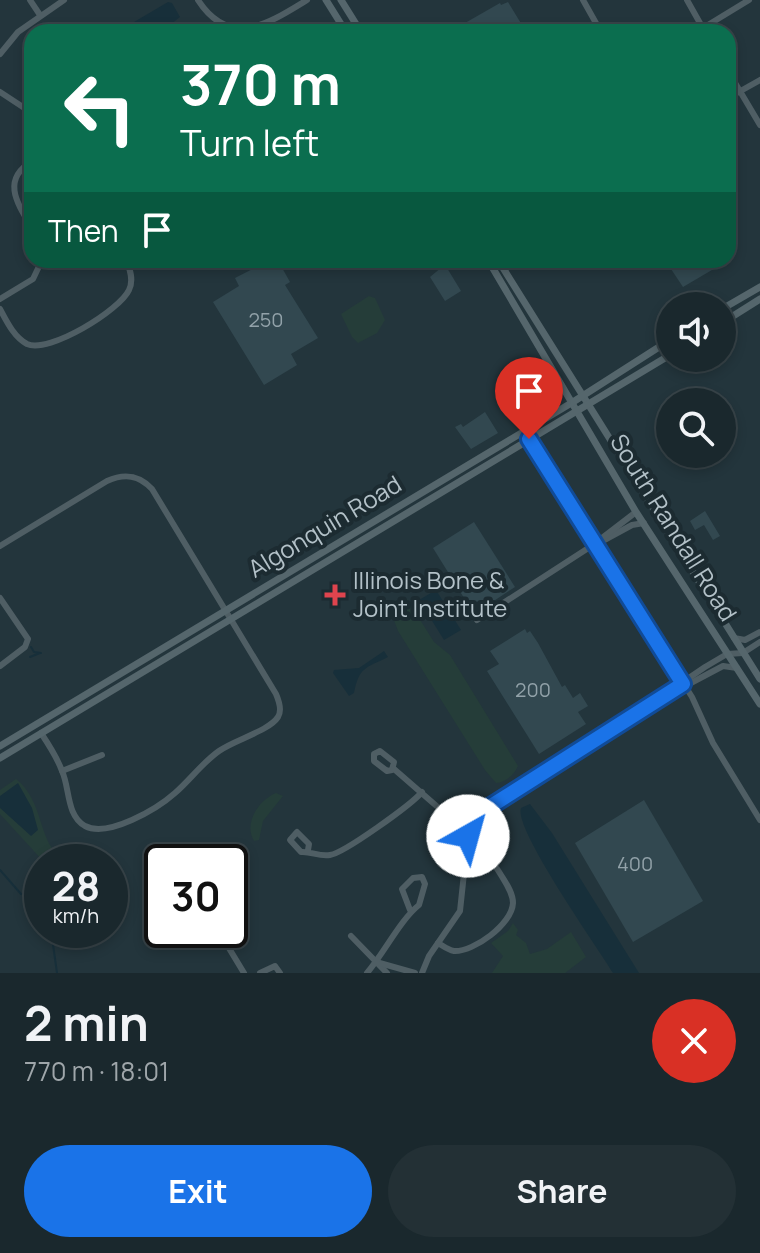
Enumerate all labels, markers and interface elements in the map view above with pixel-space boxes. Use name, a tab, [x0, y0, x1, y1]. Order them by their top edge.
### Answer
text: 370 m	[180, 45, 341, 122]
icon: left	[48, 56, 152, 160]
text: Turn left	[180, 118, 319, 167]
icon: arrive	[135, 208, 179, 252]
text: Then	[48, 210, 119, 251]
map controls	[656, 292, 736, 468]
button: sound	[656, 292, 736, 372]
house number: 250	[248, 306, 284, 333]
pin	[495, 357, 563, 439]
icon: arrive	[507, 369, 551, 413]
button: search	[656, 388, 736, 468]
street label: South Randall Road	[603, 427, 745, 627]
street label: Algonquin Road	[241, 467, 407, 585]
place label: Illinois Bone & Joint Institute	[353, 563, 507, 624]
marker: Illinois Bone & Joint Institute	[324, 584, 346, 606]
house number: 200	[515, 676, 551, 703]
position arrow	[426, 794, 510, 878]
speed limit sign: 30	[144, 844, 248, 948]
house number: 400	[617, 850, 653, 877]
text: 28	[52, 858, 100, 913]
text: km/h	[53, 902, 99, 929]
text: 2 min	[24, 990, 149, 1055]
button: close	[652, 999, 736, 1083]
text: 770 m · 18:01	[24, 1053, 169, 1089]
button: Exit	[24, 1145, 372, 1237]
button: Share	[388, 1145, 736, 1237]

